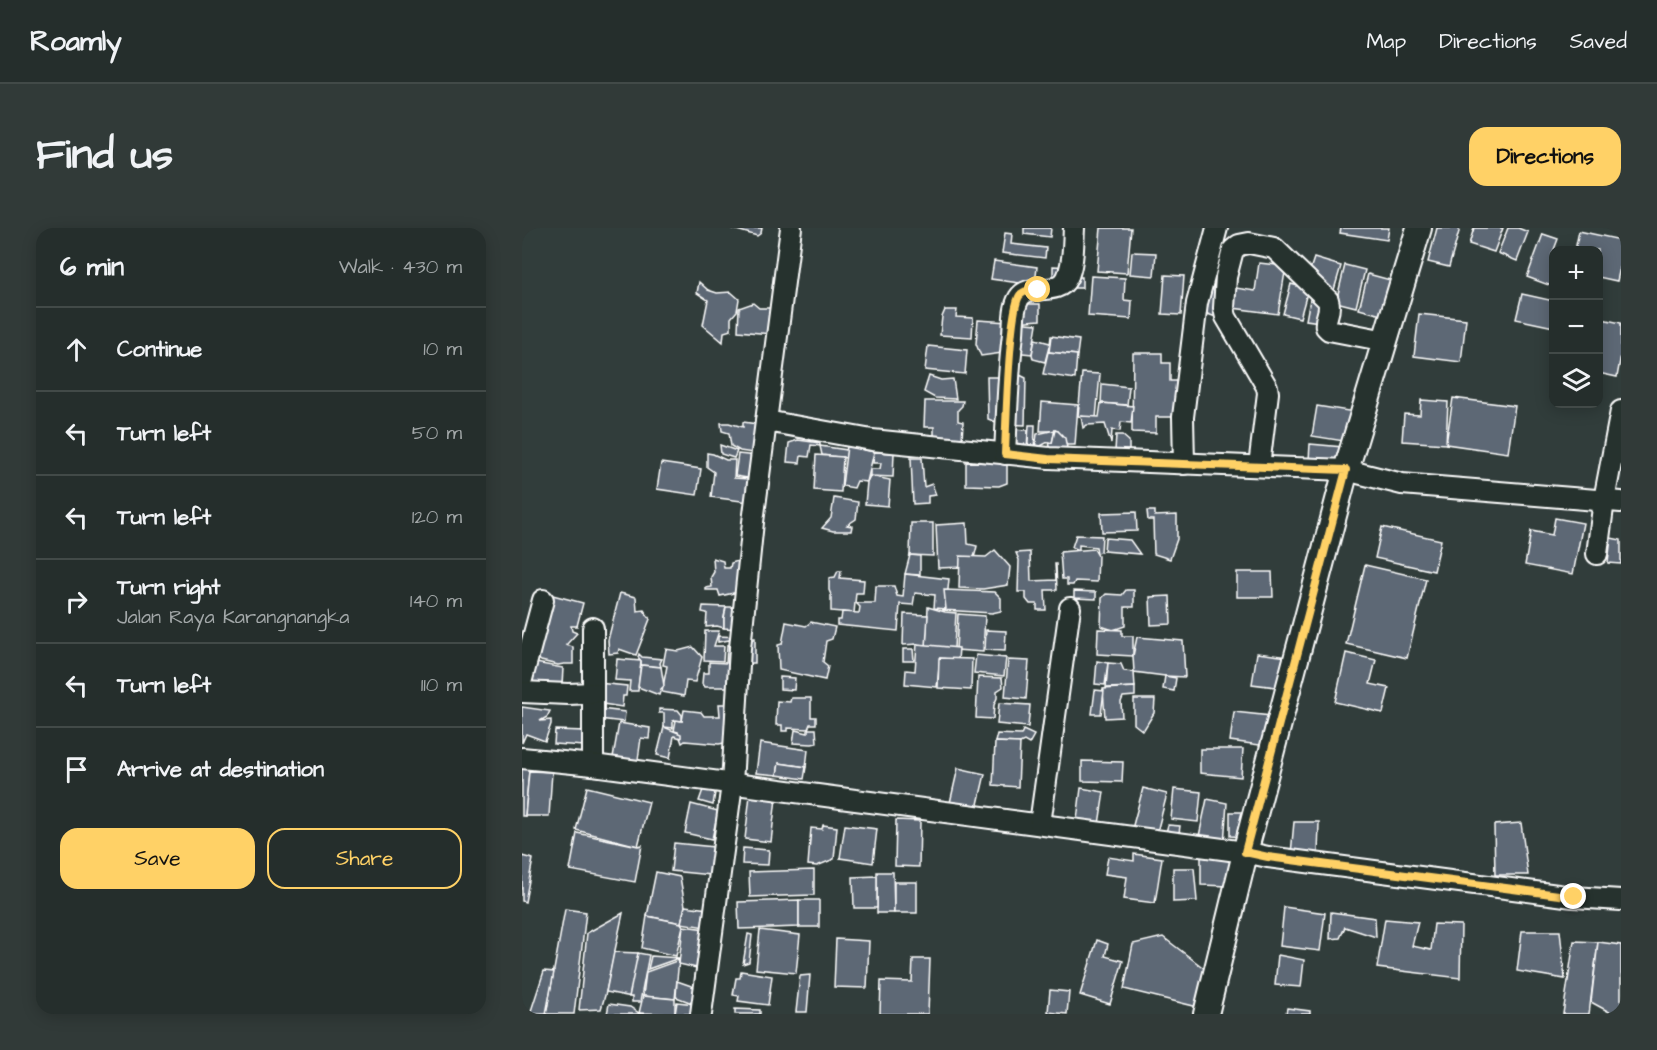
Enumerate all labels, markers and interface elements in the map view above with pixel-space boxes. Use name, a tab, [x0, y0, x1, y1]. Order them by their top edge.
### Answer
text: Roamly	[30, 22, 122, 61]
text: Map	[1366, 27, 1406, 56]
text: Directions	[1439, 27, 1537, 56]
text: Saved	[1570, 27, 1627, 56]
text: Find us	[36, 127, 173, 185]
button: Directions	[1469, 127, 1621, 186]
map controls	[1549, 246, 1603, 408]
button: +	[1549, 246, 1603, 300]
text: 6 min	[60, 249, 124, 285]
text: Walk · 430 m	[339, 253, 462, 281]
route start	[1024, 276, 1050, 302]
button: −	[1549, 300, 1603, 354]
icon: ahead	[60, 333, 93, 366]
text: Continue	[117, 334, 202, 365]
text: 10 m	[423, 335, 462, 363]
button: layers	[1549, 354, 1603, 408]
icon: left	[60, 417, 93, 450]
text: Turn left	[117, 418, 211, 449]
text: 50 m	[412, 419, 462, 447]
icon: left	[60, 501, 93, 534]
text: Turn left	[117, 502, 211, 533]
text: 120 m	[412, 503, 462, 531]
text: Turn right	[117, 572, 220, 603]
icon: right	[60, 585, 93, 618]
text: 140 m	[410, 587, 462, 615]
text: Jalan Raya Karangnangka	[117, 603, 349, 631]
icon: left	[60, 669, 93, 702]
text: Turn left	[117, 670, 211, 701]
text: 110 m	[421, 671, 462, 699]
icon: arrive	[60, 753, 93, 786]
text: Arrive at destination	[117, 754, 324, 785]
button: Save	[60, 828, 255, 889]
button: Share	[267, 828, 462, 889]
route end	[1560, 883, 1586, 909]

